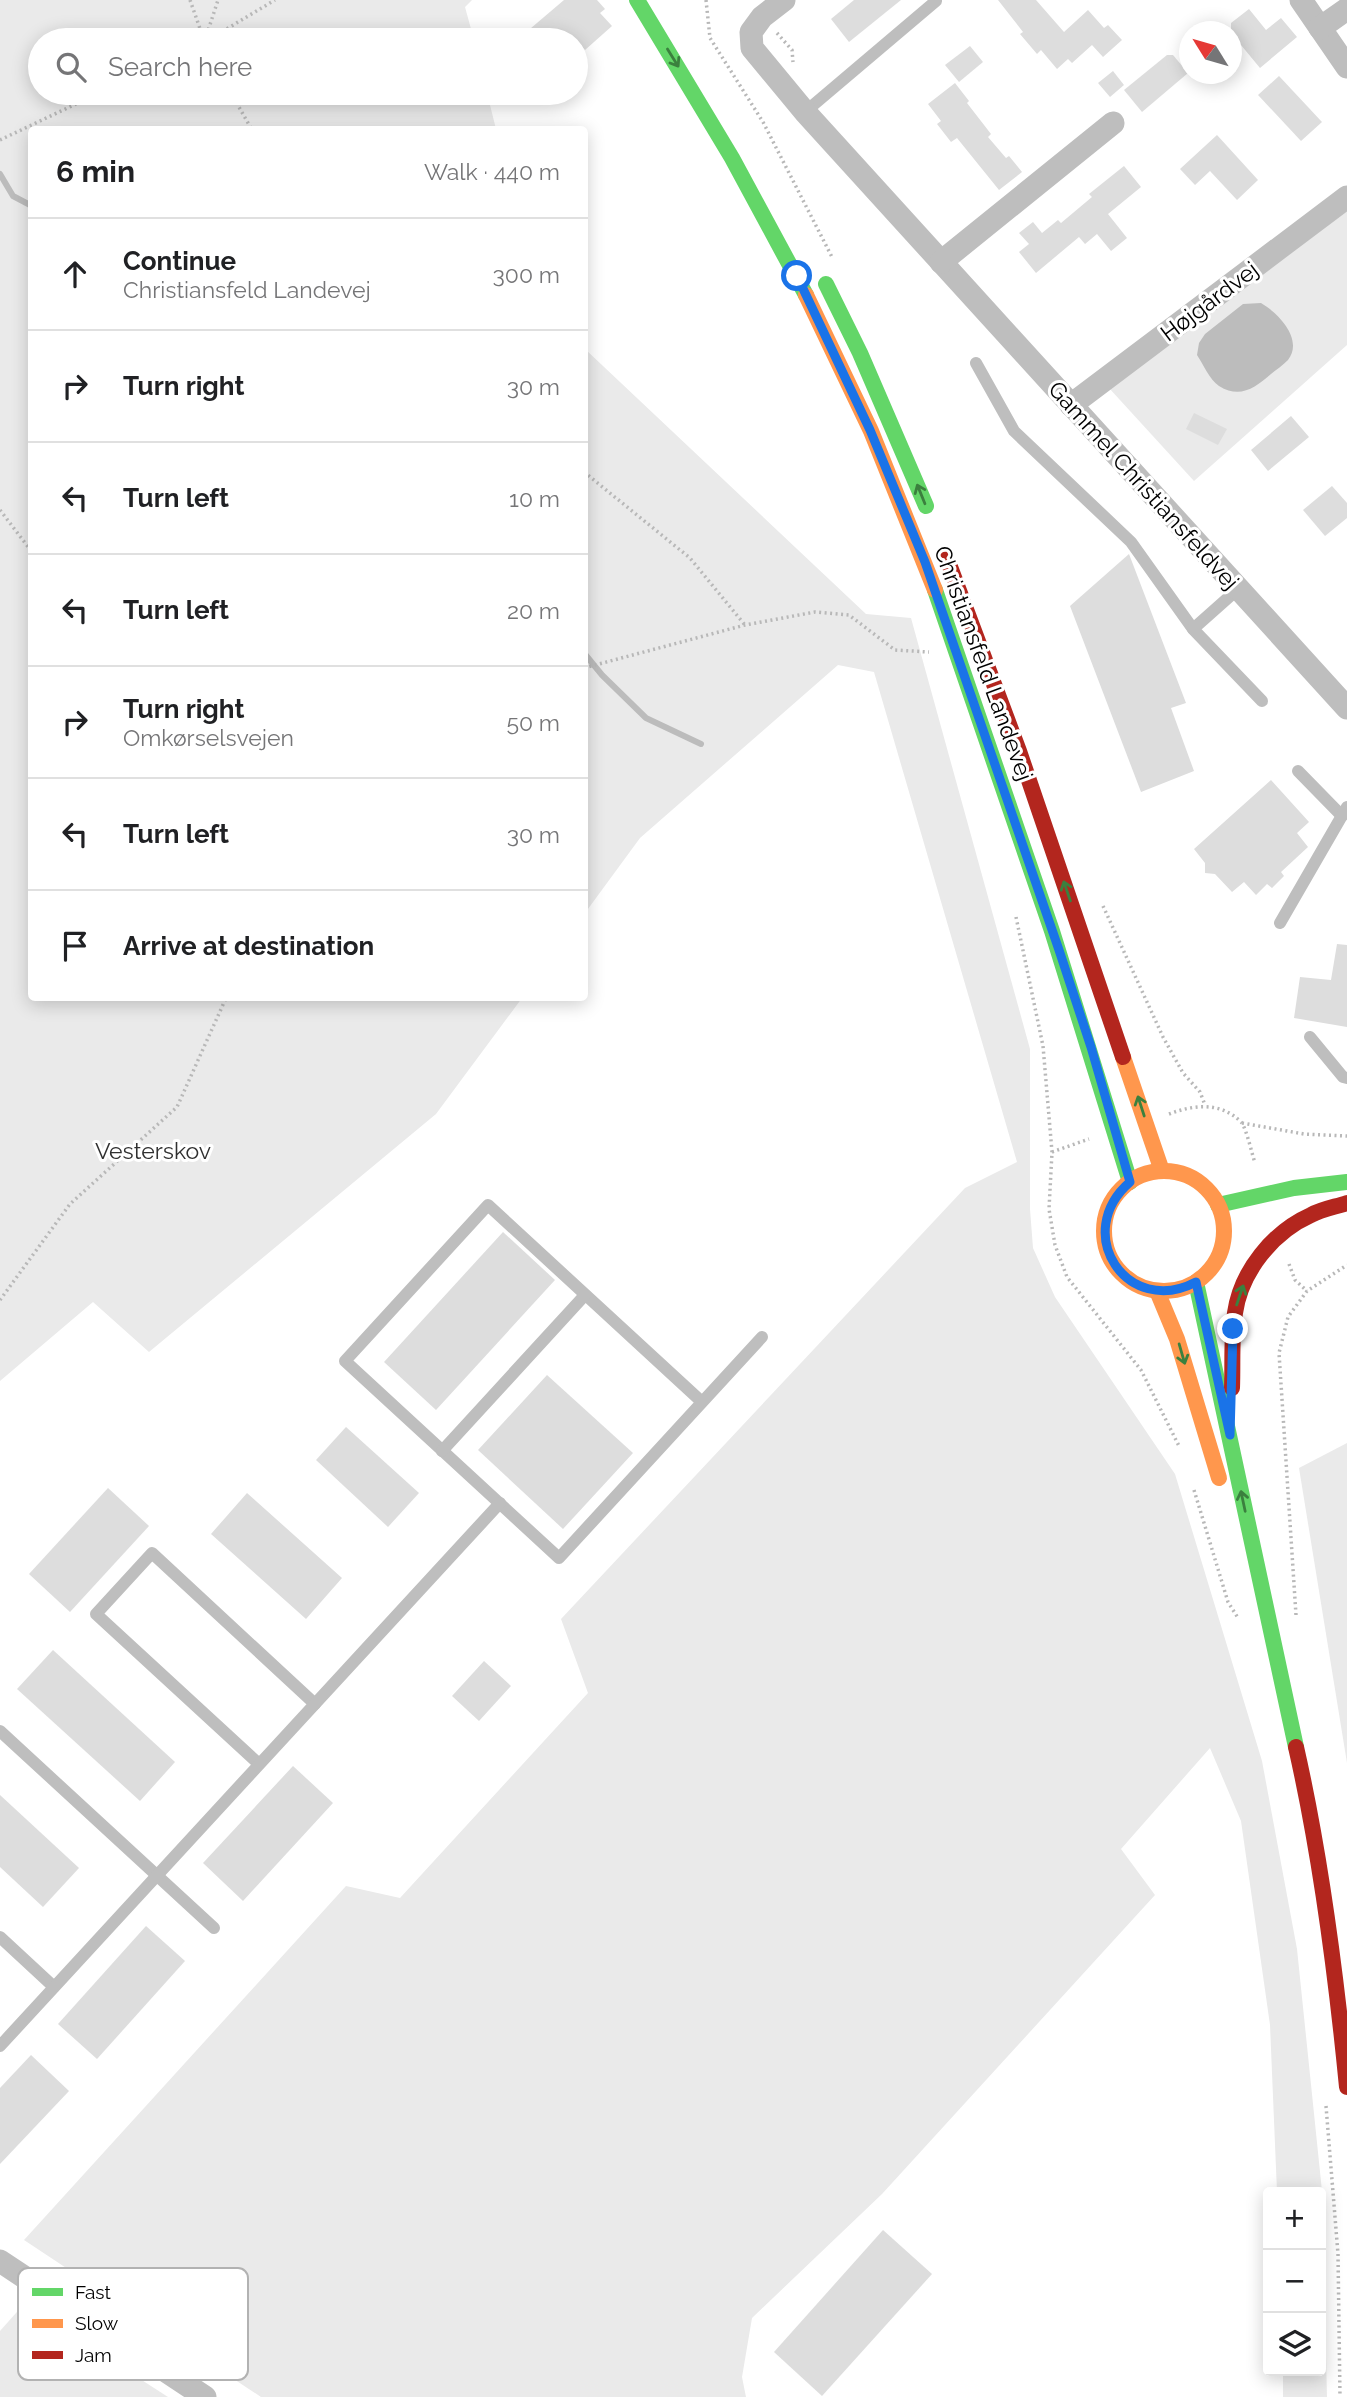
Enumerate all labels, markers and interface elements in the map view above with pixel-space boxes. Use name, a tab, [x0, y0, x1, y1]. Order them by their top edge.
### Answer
north arrow	[1179, 21, 1242, 84]
search box	[28, 28, 588, 105]
icon: search	[52, 48, 90, 86]
one-way arrow	[666, 48, 681, 67]
text: Search here	[108, 52, 252, 82]
text: 6 min	[56, 154, 135, 189]
text: Walk · 440 m	[424, 158, 560, 185]
text: Continue	[123, 246, 236, 276]
icon: ahead	[56, 255, 94, 293]
street label: Højgårdvej	[1155, 256, 1263, 346]
route start	[781, 260, 812, 291]
text: 300 m	[493, 261, 560, 288]
text: Christiansfeld Landevej	[123, 276, 371, 303]
icon: right	[56, 367, 94, 405]
text: Turn right	[123, 371, 244, 401]
text: 30 m	[507, 373, 560, 400]
street label: Gammel Christiansfeldvej	[1043, 375, 1245, 595]
icon: left	[56, 479, 94, 517]
text: Turn left	[123, 483, 229, 513]
one-way arrow	[914, 483, 927, 505]
text: 10 m	[509, 485, 560, 512]
street label: Christiansfeld Landevej	[929, 542, 1039, 784]
icon: left	[56, 591, 94, 629]
text: Turn left	[123, 595, 229, 625]
text: 20 m	[507, 597, 560, 624]
text: Turn right	[123, 694, 244, 724]
icon: right	[56, 703, 94, 741]
text: 50 m	[506, 709, 560, 736]
text: Omkørselsvejen	[123, 724, 294, 751]
icon: left	[56, 815, 94, 853]
text: Turn left	[123, 819, 229, 849]
text: 30 m	[507, 821, 560, 848]
one-way arrow	[1060, 880, 1073, 902]
icon: arrive	[56, 927, 94, 965]
text: Arrive at destination	[123, 931, 374, 961]
one-way arrow	[1133, 1096, 1146, 1118]
park label: Vesterskov	[95, 1137, 211, 1164]
one-way arrow	[1235, 1284, 1247, 1306]
route end	[1217, 1313, 1248, 1344]
one-way arrow	[1176, 1343, 1189, 1365]
one-way arrow	[1236, 1490, 1250, 1513]
map controls	[1263, 2187, 1326, 2376]
button: +	[1263, 2187, 1326, 2250]
button: −	[1263, 2250, 1326, 2313]
legend	[18, 2268, 248, 2380]
text: Fast	[75, 2281, 111, 2303]
text: Slow	[75, 2312, 119, 2334]
button: layers	[1263, 2313, 1326, 2376]
text: Jam	[75, 2344, 112, 2366]

